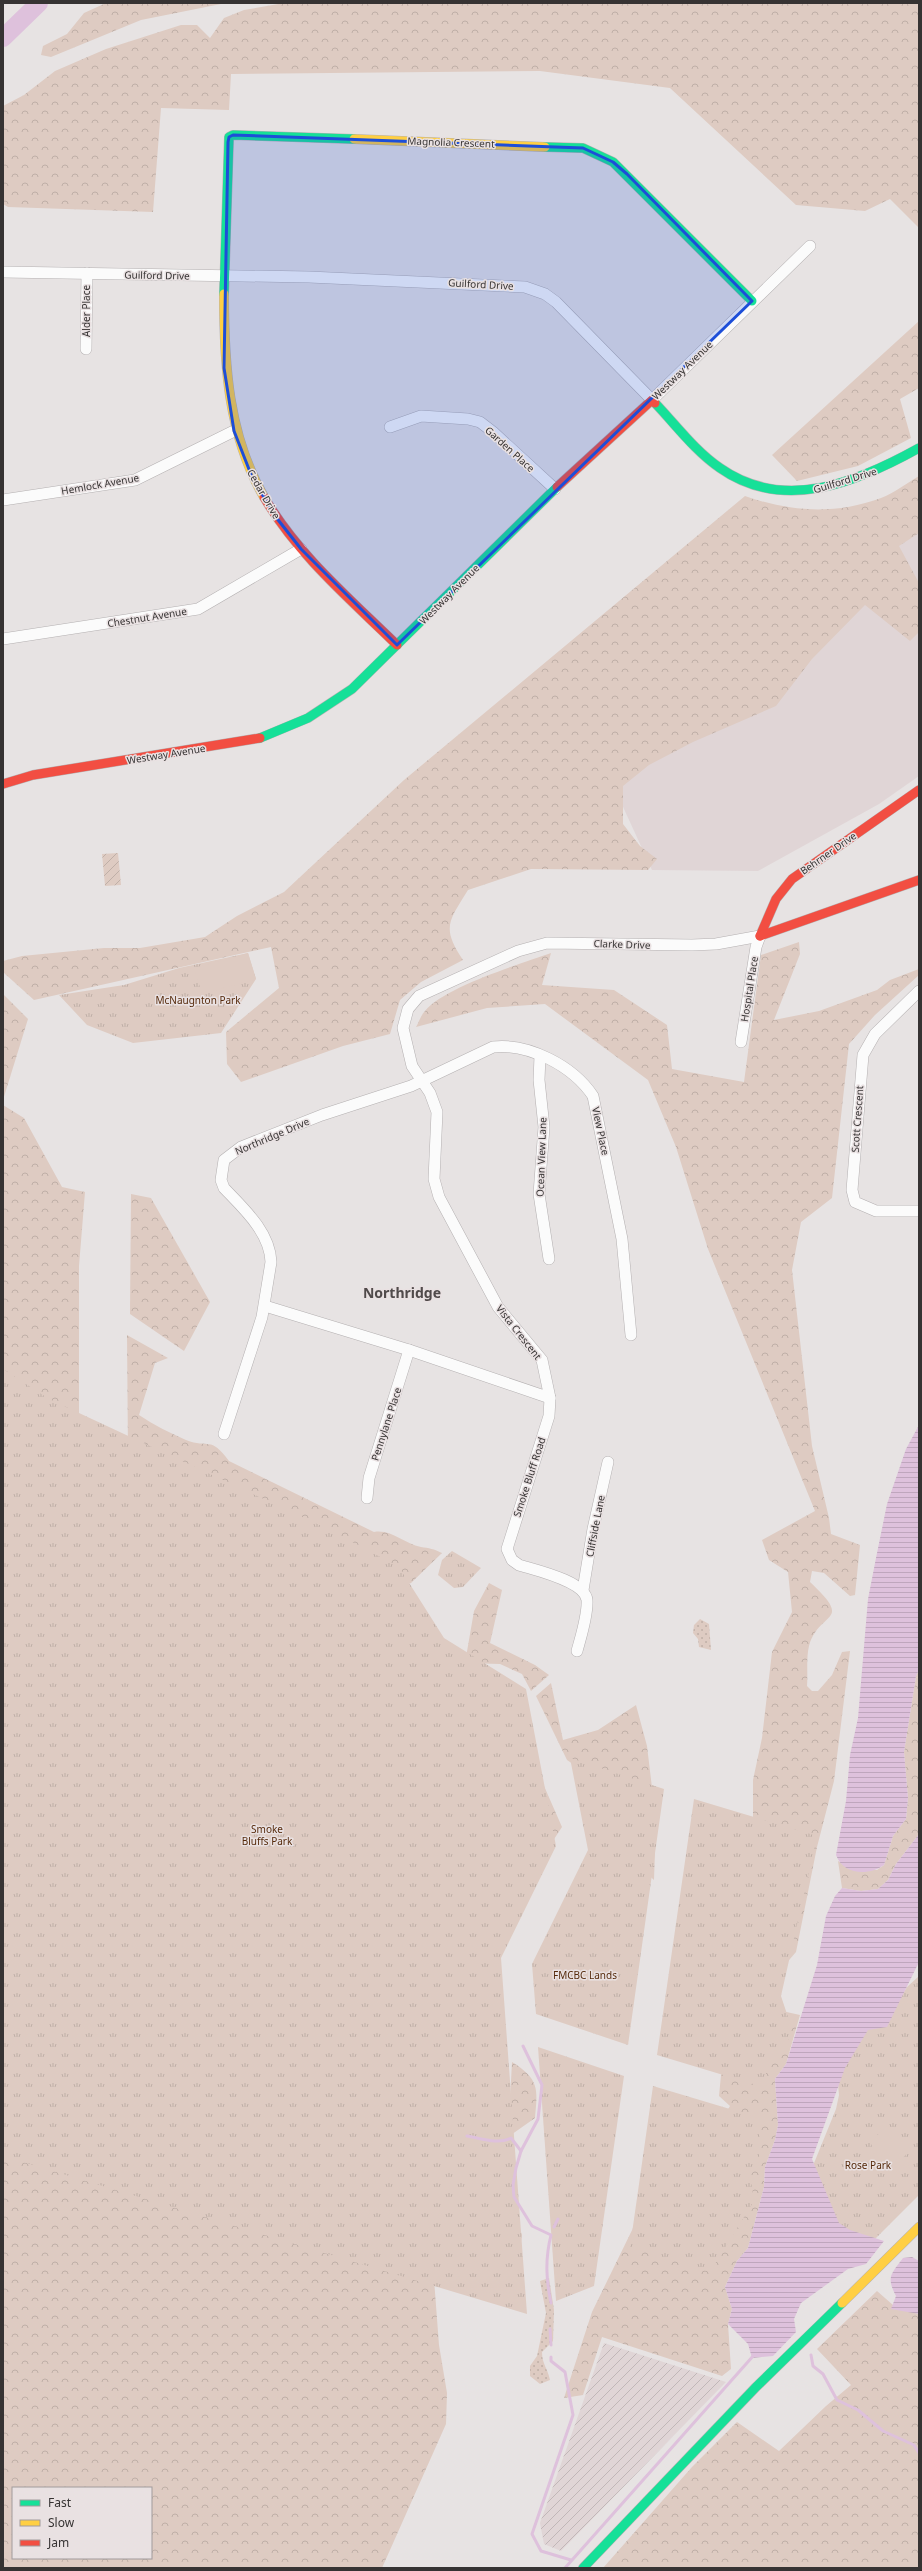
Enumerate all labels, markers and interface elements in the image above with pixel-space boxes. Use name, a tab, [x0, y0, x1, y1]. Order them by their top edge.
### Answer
street label: Magnolia Crescent	[407, 133, 495, 151]
street label: Guilford Drive	[124, 267, 190, 283]
street label: Guilford Drive	[448, 275, 514, 293]
street label: Alder Place	[79, 285, 93, 337]
street label: Westway Avenue	[649, 337, 716, 403]
street label: Garden Place	[482, 423, 538, 475]
street label: Guilford Drive	[812, 464, 879, 496]
street label: Cedar Drive	[244, 467, 284, 522]
street label: Hemlock Avenue	[60, 470, 140, 498]
street label: Westway Avenue	[416, 561, 482, 627]
street label: Chestnut Avenue	[106, 604, 188, 630]
street label: Westway Avenue	[126, 741, 207, 767]
street label: Behrner Drive	[797, 828, 859, 878]
street label: Clarke Drive	[593, 936, 651, 952]
street label: Hospital Place	[737, 955, 761, 1023]
park label: McNaugnton Park	[155, 993, 241, 1007]
street label: Scott Crescent	[848, 1085, 866, 1153]
street label: View Place	[589, 1105, 613, 1157]
street label: Northridge Drive	[233, 1114, 312, 1158]
street label: Ocean View Lane	[533, 1117, 549, 1197]
district label: Northridge	[363, 1283, 441, 1302]
street label: Vista Crescent	[493, 1302, 545, 1363]
street label: Pennylane Place	[368, 1385, 405, 1463]
street label: Smoke Bluff Road	[509, 1435, 549, 1519]
street label: Cliffside Lane	[582, 1493, 608, 1558]
park label: Smoke Bluffs Park	[242, 1822, 293, 1848]
park label: FMCBC Lands	[553, 1968, 617, 1982]
park label: Rose Park	[845, 2158, 892, 2172]
legend	[12, 2487, 152, 2559]
text: Fast	[48, 2494, 72, 2511]
text: Slow	[48, 2514, 75, 2531]
text: Jam	[47, 2534, 69, 2551]

